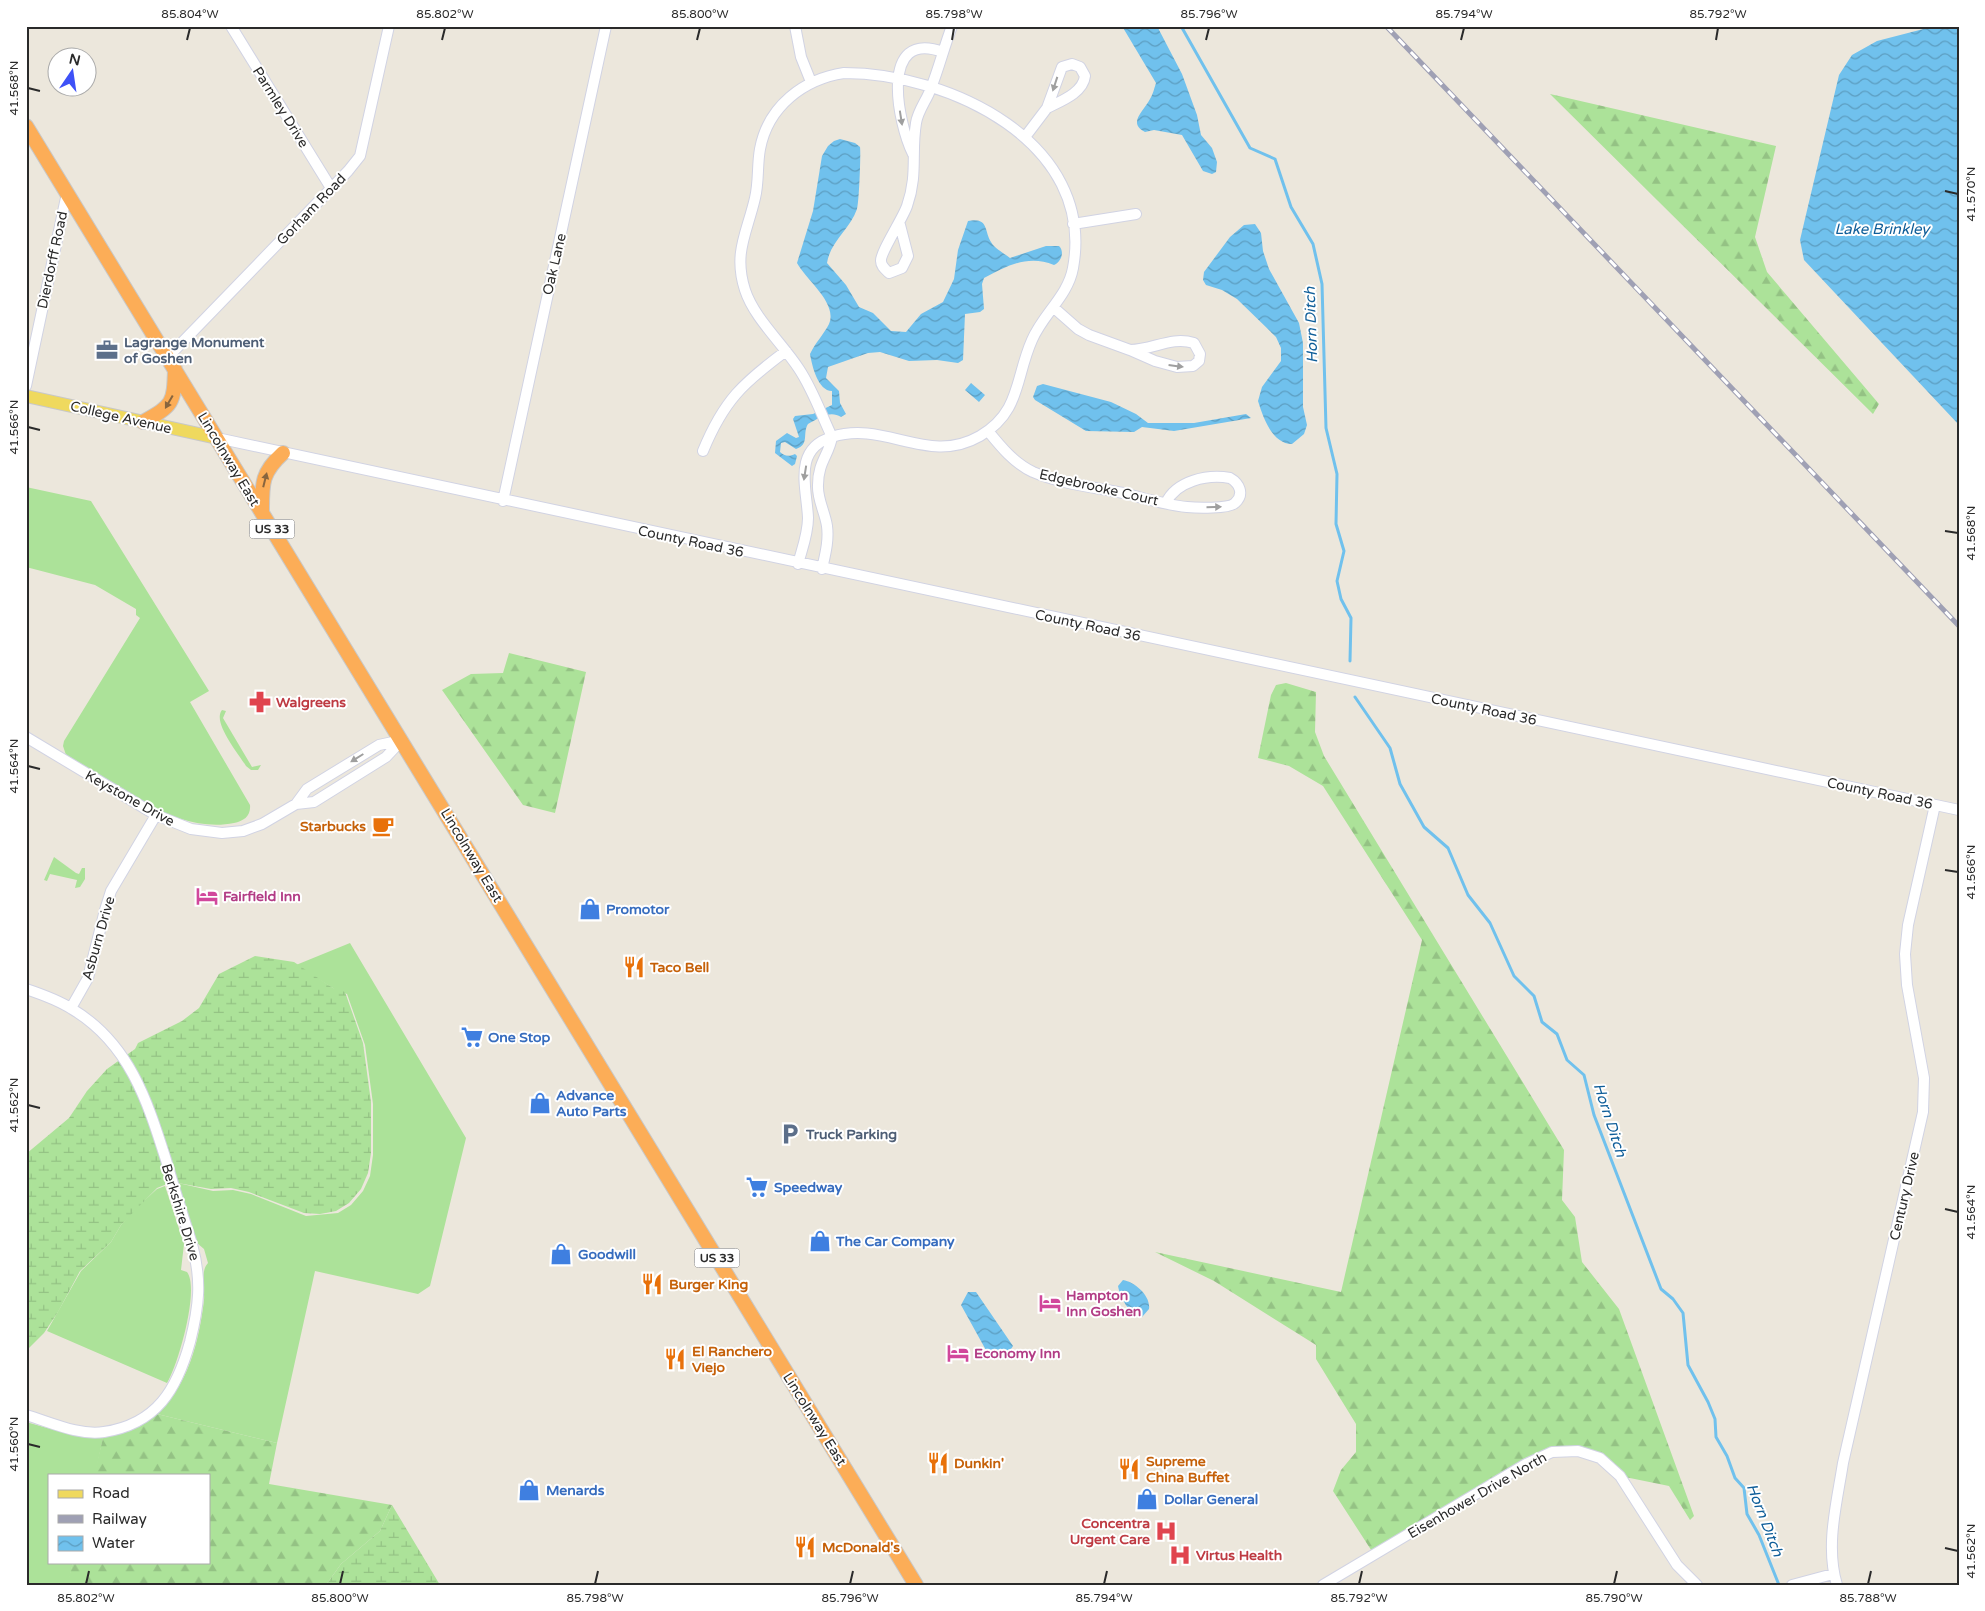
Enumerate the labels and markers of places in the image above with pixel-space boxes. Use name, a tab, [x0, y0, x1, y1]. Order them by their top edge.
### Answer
place label: Lagrange Monument of Goshen	[124, 334, 265, 367]
office icon: Lagrange Monument of Goshen	[94, 337, 120, 363]
pharmacy icon: Walgreens	[247, 689, 273, 715]
place label: Walgreens	[276, 694, 346, 711]
cafe icon: Starbucks	[370, 813, 396, 839]
place label: Starbucks	[300, 818, 366, 835]
hotel icon: Fairfield Inn	[194, 883, 220, 909]
place label: Fairfield Inn	[223, 888, 301, 905]
shop icon: Promotor	[577, 896, 603, 922]
place label: Promotor	[606, 901, 670, 918]
restaurant icon: Taco Bell	[621, 954, 647, 980]
place label: Taco Bell	[649, 959, 709, 976]
supermarket icon: One Stop	[459, 1024, 485, 1050]
place label: One Stop	[488, 1029, 550, 1046]
place label: Advance Auto Parts	[556, 1087, 627, 1120]
shop icon: Advance Auto Parts	[527, 1090, 553, 1116]
parking icon: Truck Parking	[777, 1121, 803, 1147]
place label: Truck Parking	[805, 1126, 897, 1143]
supermarket icon: Speedway	[744, 1174, 770, 1200]
place label: Speedway	[774, 1179, 843, 1196]
shop icon: The Car Company	[807, 1228, 833, 1254]
place label: The Car Company	[835, 1233, 955, 1250]
shop icon: Goodwill	[548, 1241, 574, 1267]
place label: Goodwill	[578, 1246, 636, 1263]
restaurant icon: Burger King	[639, 1271, 665, 1297]
place label: Burger King	[669, 1276, 748, 1293]
place label: Hampton Inn Goshen	[1066, 1287, 1141, 1320]
hotel icon: Hampton Inn Goshen	[1037, 1290, 1063, 1316]
hotel icon: Economy Inn	[945, 1340, 971, 1366]
place label: El Ranchero Viejo	[692, 1343, 772, 1376]
place label: Economy Inn	[974, 1345, 1060, 1362]
restaurant icon: El Ranchero Viejo	[662, 1346, 688, 1372]
restaurant icon: Dunkin'	[925, 1450, 951, 1476]
place label: Supreme China Buffet	[1146, 1453, 1230, 1486]
place label: Dunkin'	[954, 1455, 1004, 1472]
restaurant icon: Supreme China Buffet	[1116, 1456, 1142, 1482]
shop icon: Menards	[516, 1477, 542, 1503]
place label: Menards	[546, 1482, 605, 1499]
shop icon: Dollar General	[1134, 1486, 1160, 1512]
place label: Dollar General	[1164, 1491, 1258, 1508]
place label: Concentra Urgent Care	[1070, 1515, 1150, 1548]
hospital icon: Concentra Urgent Care	[1153, 1518, 1179, 1544]
restaurant icon: McDonald's	[792, 1534, 818, 1560]
place label: McDonald's	[822, 1539, 900, 1556]
hospital icon: Virtus Health	[1167, 1542, 1193, 1568]
place label: Virtus Health	[1196, 1547, 1282, 1564]

